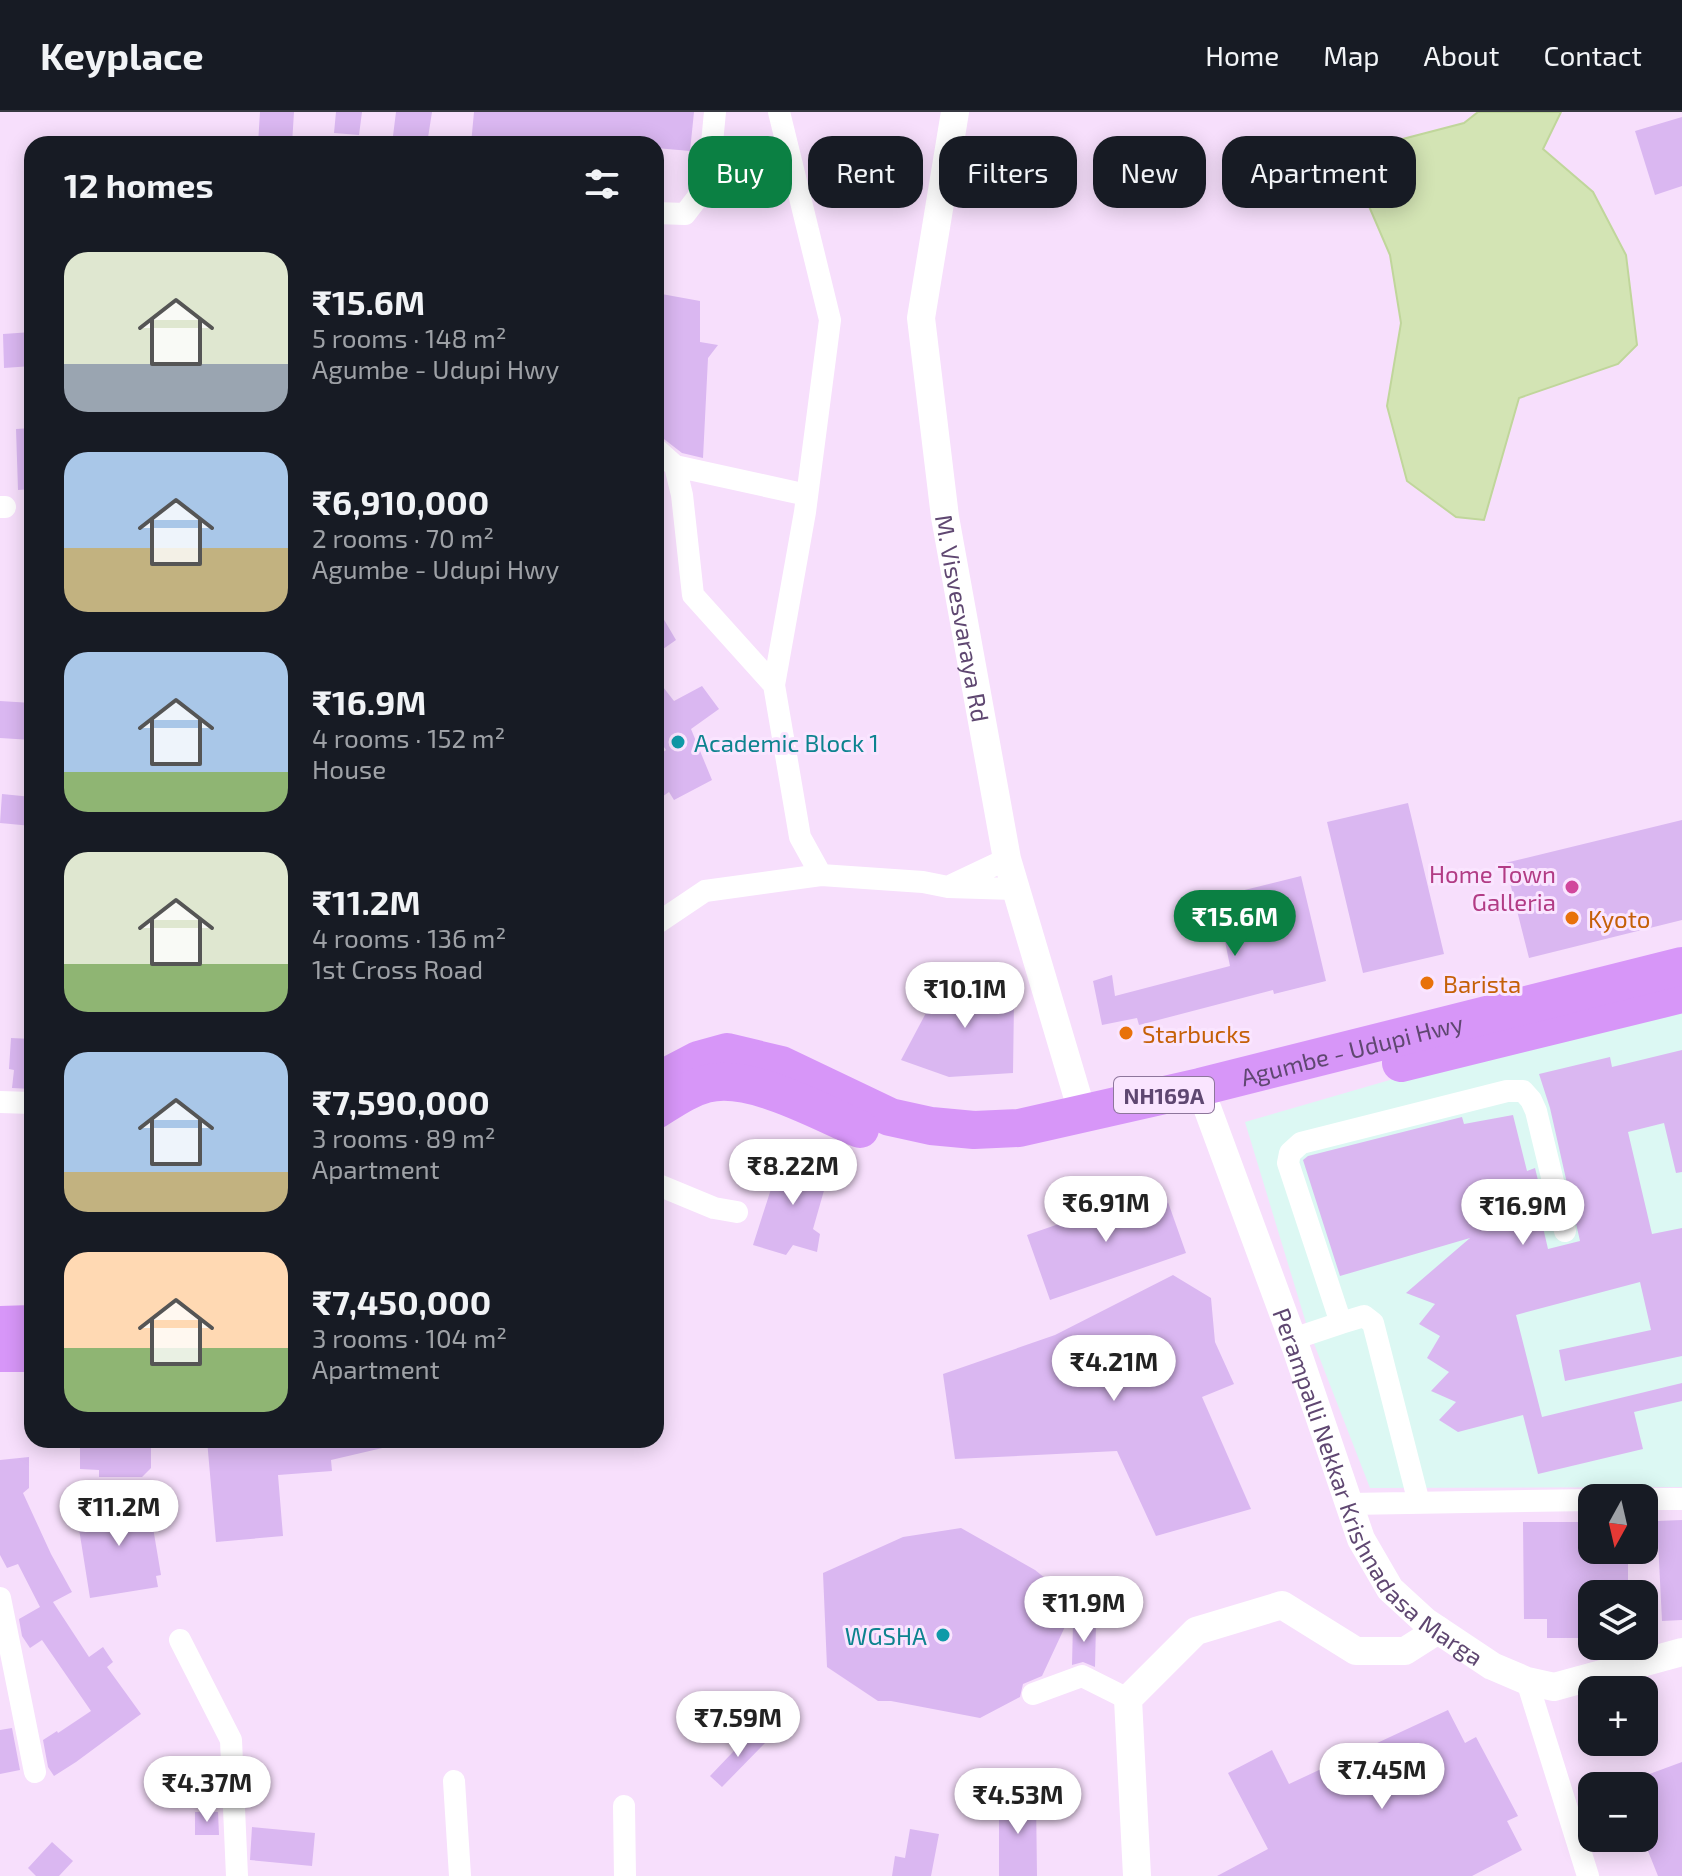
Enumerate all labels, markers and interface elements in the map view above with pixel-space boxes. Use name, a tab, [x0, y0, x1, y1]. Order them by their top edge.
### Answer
text: Keyplace	[40, 32, 204, 78]
text: Home	[1205, 38, 1279, 72]
text: Map	[1323, 38, 1380, 72]
text: About	[1424, 38, 1499, 72]
text: Contact	[1543, 38, 1642, 72]
chip: Buy	[688, 136, 792, 208]
chip: Rent	[808, 136, 923, 208]
chip: Filters	[939, 136, 1077, 208]
chip: New	[1093, 136, 1206, 208]
chip: Apartment	[1222, 136, 1416, 208]
icon: filters	[580, 162, 624, 206]
text: 12 homes	[64, 164, 213, 205]
text: ₹15.6M	[312, 281, 425, 322]
icon: home	[128, 284, 224, 380]
text: 5 rooms · 148 m²	[312, 322, 507, 353]
text: Agumbe - Udupi Hwy	[312, 353, 559, 384]
text: ₹6,910,000	[312, 481, 489, 522]
icon: home	[128, 484, 224, 580]
street label: M. Visvesvaraya Rd	[930, 512, 996, 724]
text: 2 rooms · 70 m²	[312, 522, 494, 553]
text: Agumbe - Udupi Hwy	[312, 553, 559, 584]
text: ₹16.9M	[312, 681, 426, 722]
icon: home	[128, 684, 224, 780]
text: 4 rooms · 152 m²	[312, 722, 505, 753]
place label: Academic Block 1	[694, 728, 879, 757]
marker: Academic Block 1	[669, 733, 687, 751]
text: House	[312, 753, 386, 784]
place label: Home Town Galleria	[1429, 859, 1556, 916]
marker: Home Town Galleria	[1563, 878, 1581, 896]
text: ₹11.2M	[312, 881, 421, 922]
icon: home	[128, 884, 224, 980]
pin: ₹15.6M	[1170, 890, 1300, 958]
text: ₹15.6M	[1192, 900, 1278, 931]
place label: Kyoto	[1588, 904, 1650, 933]
marker: Kyoto	[1563, 909, 1581, 927]
text: 4 rooms · 136 m²	[312, 922, 506, 953]
text: 1st Cross Road	[312, 953, 483, 984]
pin: ₹10.1M	[900, 962, 1030, 1030]
place label: Barista	[1443, 969, 1521, 998]
text: ₹10.1M	[923, 972, 1007, 1003]
marker: Barista	[1418, 974, 1436, 992]
street label: Agumbe - Udupi Hwy	[1237, 1007, 1466, 1091]
place label: Starbucks	[1142, 1019, 1251, 1048]
marker: Starbucks	[1117, 1024, 1135, 1042]
road number: NH169A	[1114, 1077, 1214, 1113]
text: ₹7,590,000	[312, 1081, 490, 1122]
icon: home	[128, 1084, 224, 1180]
text: 3 rooms · 89 m²	[312, 1122, 496, 1153]
pin: ₹8.22M	[728, 1139, 858, 1207]
text: ₹8.22M	[747, 1149, 839, 1180]
text: Apartment	[312, 1153, 440, 1184]
pin: ₹6.91M	[1041, 1176, 1171, 1244]
pin: ₹16.9M	[1458, 1179, 1588, 1247]
text: ₹6.91M	[1062, 1186, 1150, 1217]
text: ₹16.9M	[1479, 1189, 1567, 1220]
text: ₹7,450,000	[312, 1281, 491, 1322]
icon: home	[128, 1284, 224, 1380]
street label: Perampalli Nekkar Krishnadasa Marga	[1268, 1304, 1489, 1671]
text: 3 rooms · 104 m²	[312, 1322, 507, 1353]
pin: ₹4.21M	[1049, 1335, 1179, 1403]
text: ₹4.21M	[1070, 1345, 1158, 1376]
text: Apartment	[312, 1353, 440, 1384]
pin: ₹11.2M	[54, 1480, 184, 1548]
north arrow	[1578, 1484, 1658, 1564]
map controls	[1578, 1484, 1658, 1852]
text: ₹11.2M	[77, 1490, 161, 1521]
pin: ₹11.9M	[1019, 1576, 1149, 1644]
button: layers	[1578, 1580, 1658, 1660]
text: ₹11.9M	[1042, 1586, 1126, 1617]
place label: WGSHA	[845, 1621, 927, 1650]
marker: WGSHA	[934, 1626, 952, 1644]
button: +	[1578, 1676, 1658, 1756]
pin: ₹7.59M	[673, 1691, 803, 1759]
text: ₹7.59M	[694, 1701, 782, 1732]
pin: ₹7.45M	[1317, 1743, 1447, 1811]
text: ₹7.45M	[1338, 1753, 1426, 1784]
pin: ₹4.37M	[142, 1756, 272, 1824]
text: ₹4.37M	[162, 1766, 252, 1797]
pin: ₹4.53M	[953, 1768, 1083, 1836]
button: −	[1578, 1772, 1658, 1852]
text: ₹4.53M	[972, 1778, 1064, 1809]

